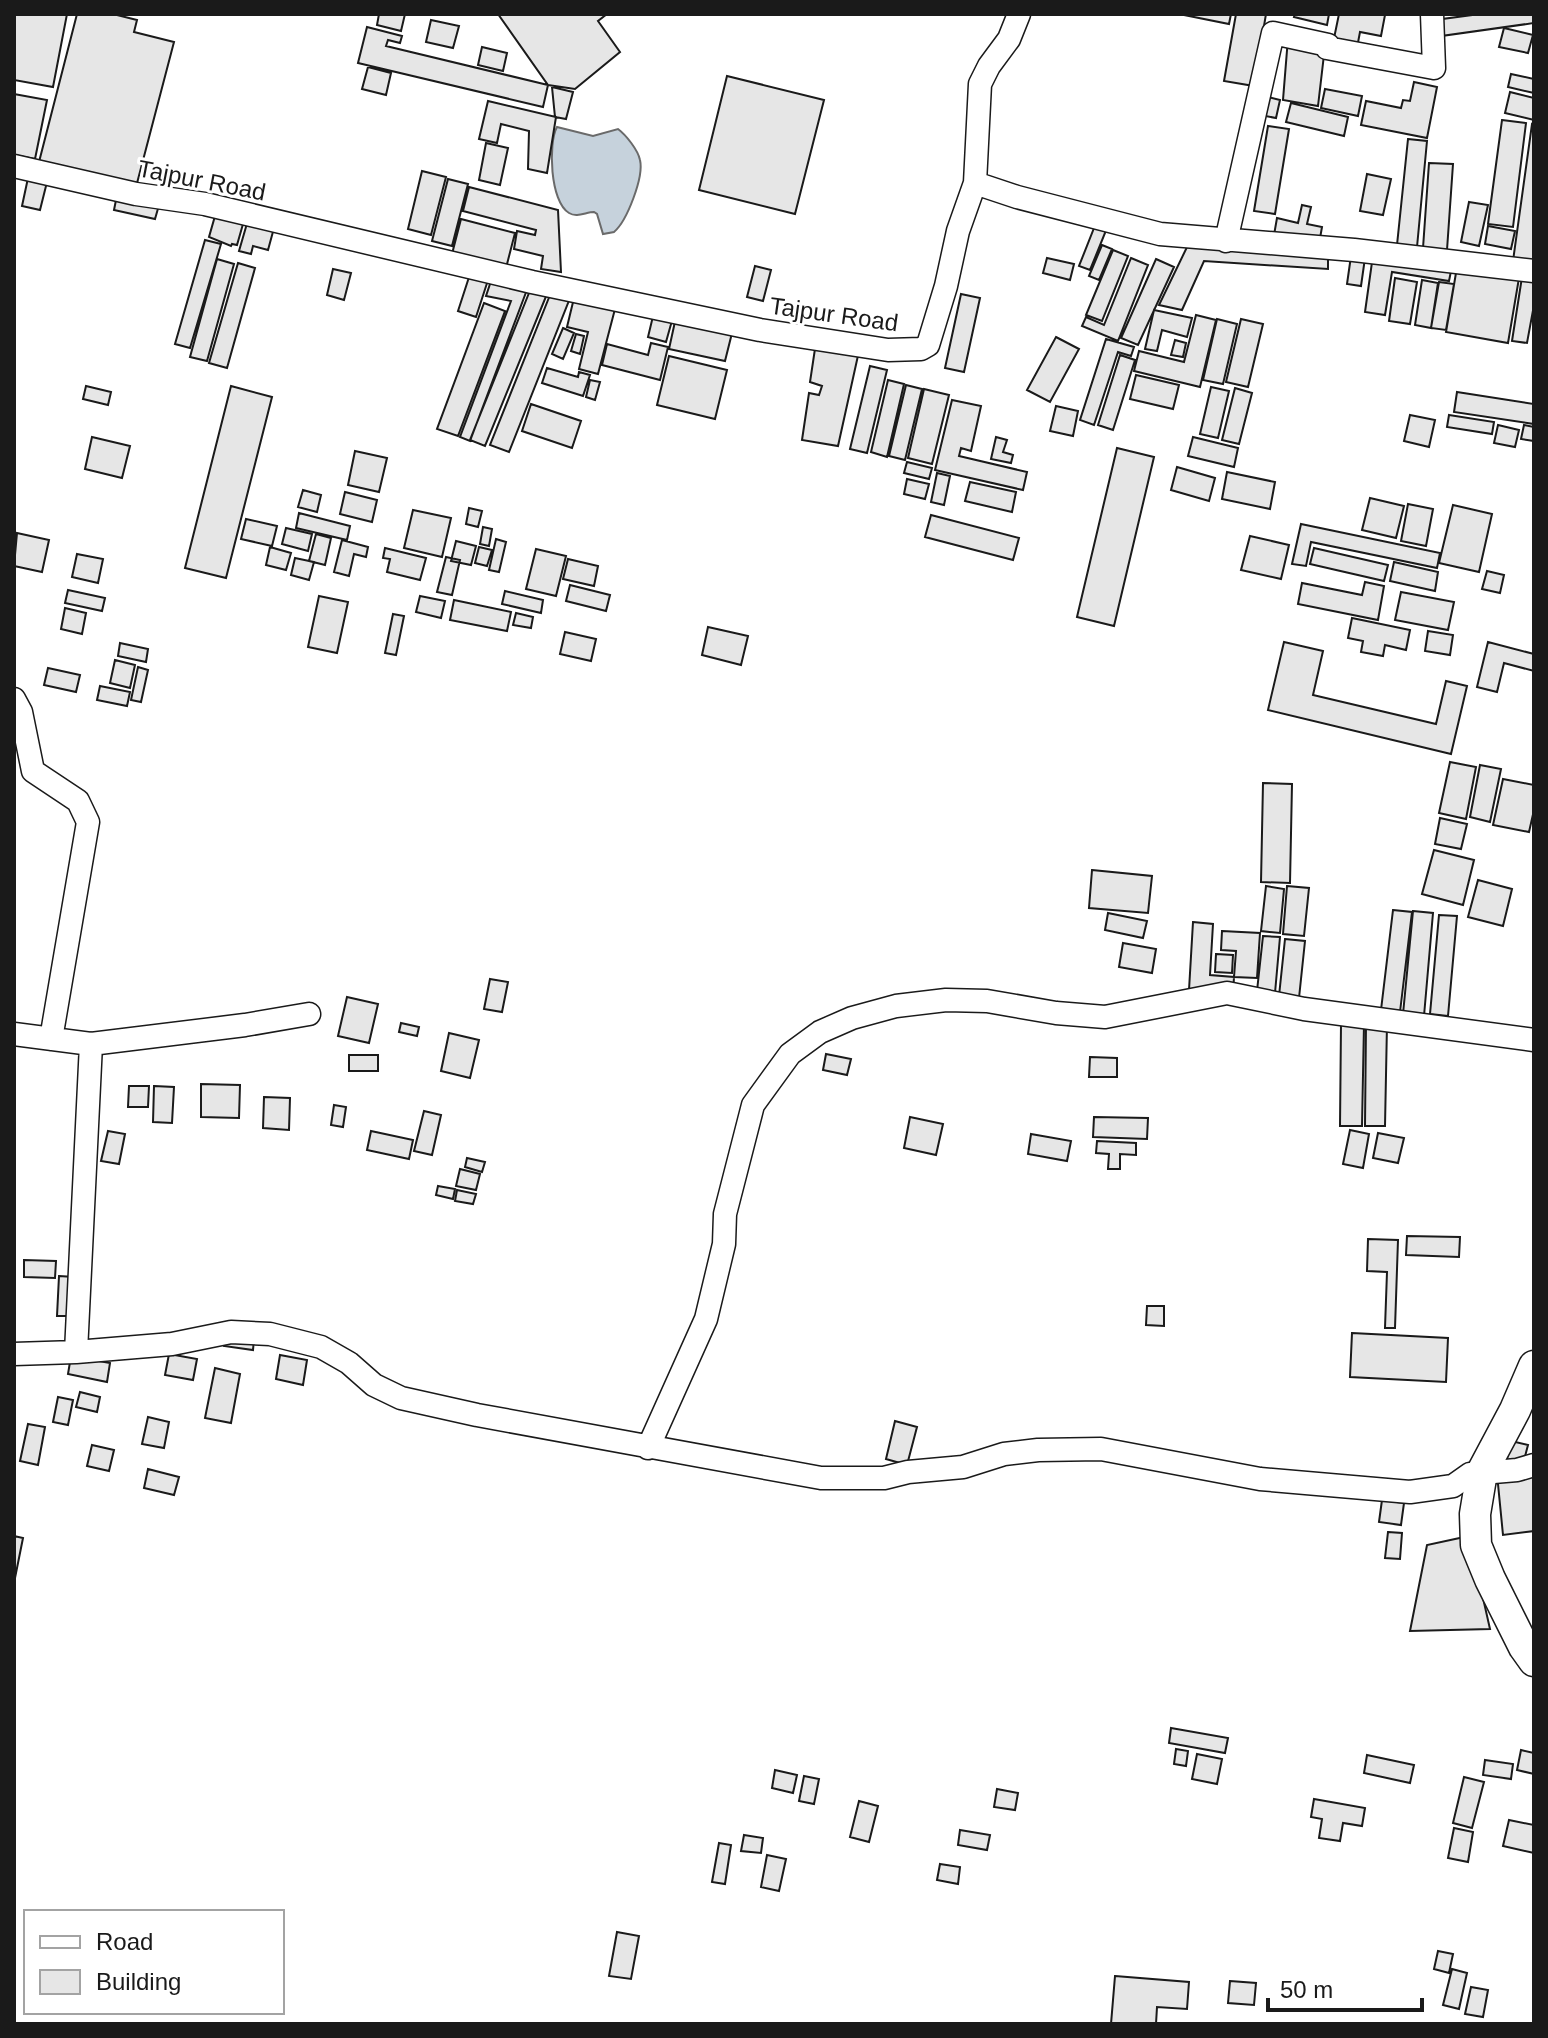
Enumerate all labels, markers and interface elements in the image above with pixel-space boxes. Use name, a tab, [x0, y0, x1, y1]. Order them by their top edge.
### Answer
street label: Tajpur Road	[136, 154, 268, 206]
street label: Tajpur Road	[768, 292, 900, 336]
legend	[24, 1910, 284, 2014]
text: Road	[96, 1928, 153, 1955]
scale bar	[1268, 1962, 1422, 2012]
text: Building	[96, 1968, 181, 1995]
text: 50 m	[1280, 1976, 1333, 2003]

